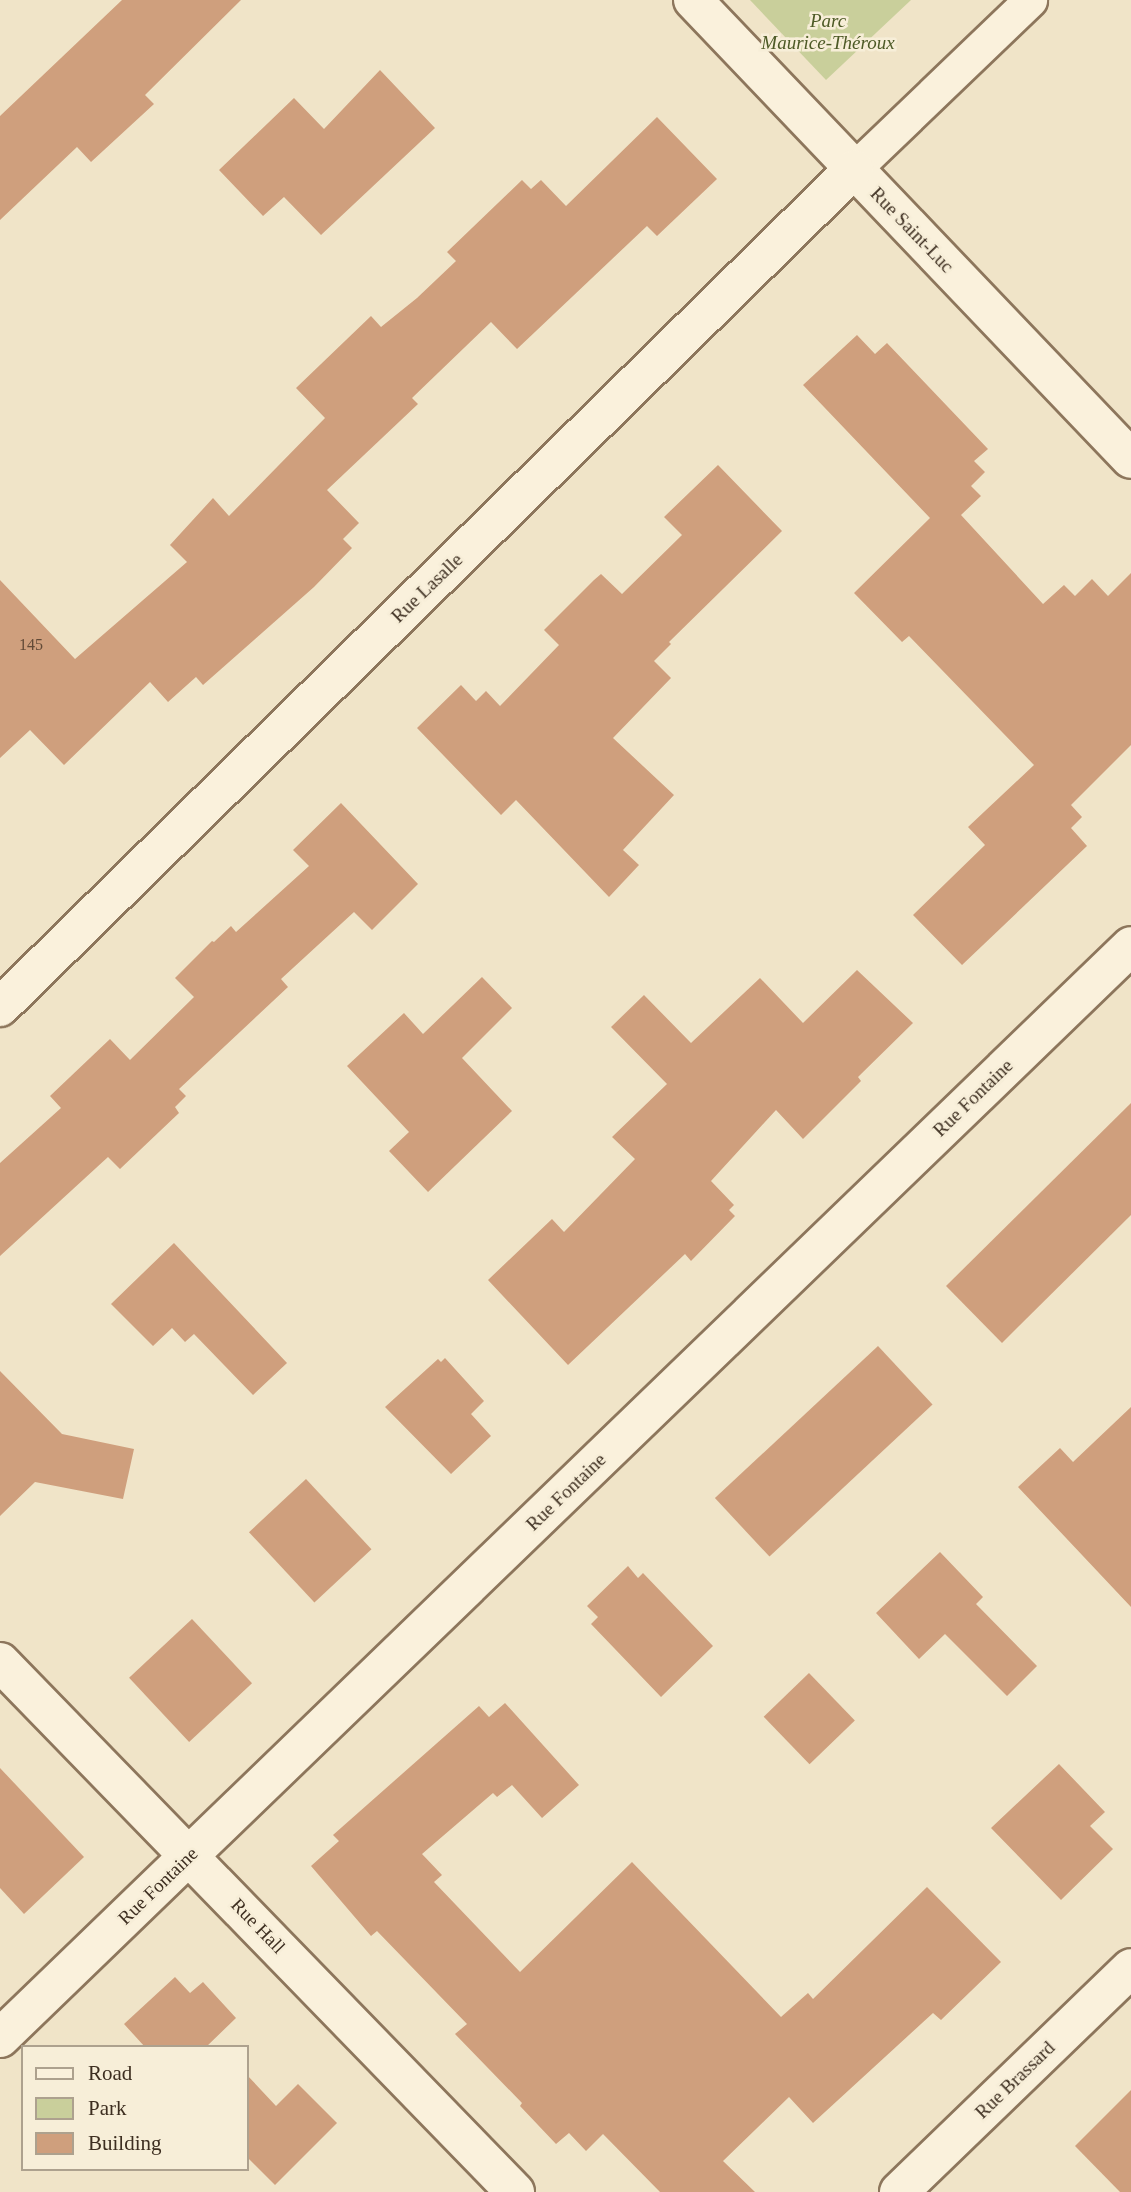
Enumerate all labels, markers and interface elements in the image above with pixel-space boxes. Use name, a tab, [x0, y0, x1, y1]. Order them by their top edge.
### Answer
park label: Parc Maurice-Théroux	[761, 10, 895, 54]
street label: Rue Saint-Luc	[865, 182, 959, 278]
street label: Rue Lasalle	[387, 548, 467, 628]
house number: 145	[19, 635, 43, 655]
street label: Rue Fontaine	[928, 1054, 1018, 1142]
street label: Rue Fontaine	[521, 1448, 611, 1536]
street label: Rue Fontaine	[113, 1842, 203, 1930]
street label: Rue Hall	[226, 1894, 290, 1958]
street label: Rue Brassard	[970, 2036, 1060, 2124]
legend	[21, 2045, 248, 2171]
text: Road	[88, 2061, 132, 2085]
text: Park	[88, 2096, 127, 2120]
text: Building	[88, 2131, 162, 2155]

